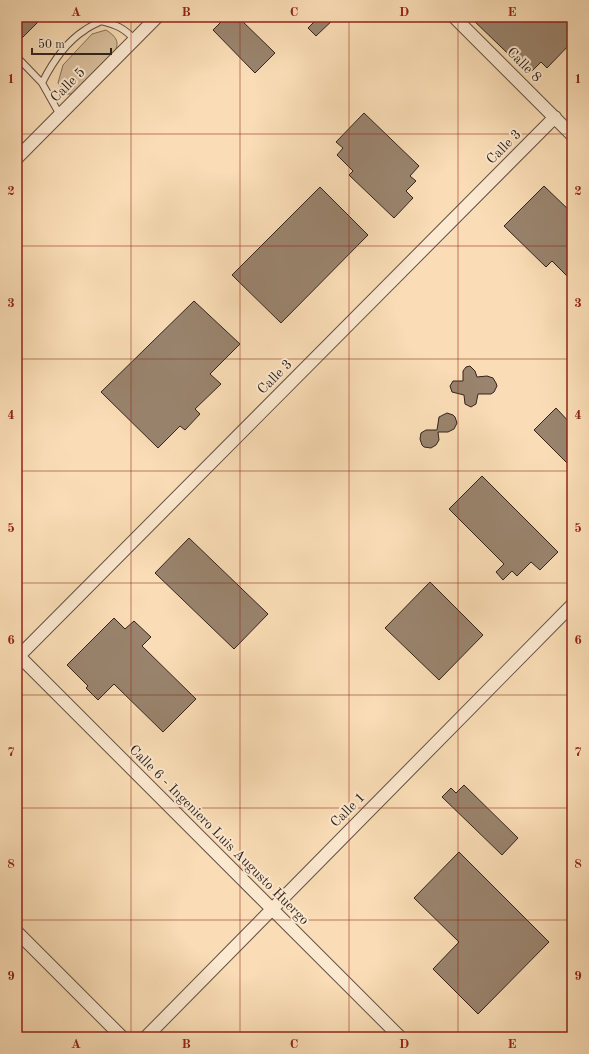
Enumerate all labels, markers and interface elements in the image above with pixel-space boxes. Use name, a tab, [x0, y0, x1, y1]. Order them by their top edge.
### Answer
text: A	[71, 6, 81, 19]
text: B	[181, 6, 191, 19]
text: C	[290, 6, 298, 19]
text: D	[399, 6, 409, 19]
text: E	[508, 6, 517, 19]
scale bar	[32, 30, 111, 56]
text: 50 m	[38, 38, 65, 51]
street label: Calle 8	[504, 45, 544, 85]
street label: Calle 5	[48, 65, 88, 105]
text: 1	[7, 73, 15, 86]
text: 1	[574, 73, 582, 86]
street label: Calle 3	[484, 127, 524, 167]
text: 2	[7, 185, 15, 198]
text: 2	[574, 185, 582, 198]
text: 3	[7, 297, 15, 310]
text: 3	[574, 297, 582, 310]
street label: Calle 3	[255, 357, 295, 397]
text: 4	[7, 409, 15, 422]
text: 4	[574, 409, 582, 422]
text: 5	[7, 522, 15, 535]
text: 5	[574, 522, 582, 535]
text: 6	[7, 634, 15, 647]
text: 6	[574, 634, 582, 647]
street label: Calle 6 - Ingeniero Luis Augusto Huergo	[126, 742, 312, 928]
text: 7	[7, 746, 15, 759]
text: 7	[574, 746, 582, 759]
street label: Calle 1	[328, 790, 368, 830]
text: 8	[7, 858, 15, 871]
text: 8	[574, 858, 582, 871]
text: 9	[7, 970, 15, 983]
text: 9	[574, 970, 582, 983]
text: A	[71, 1038, 81, 1051]
text: B	[181, 1038, 191, 1051]
text: C	[290, 1038, 298, 1051]
text: D	[399, 1038, 409, 1051]
text: E	[508, 1038, 517, 1051]

